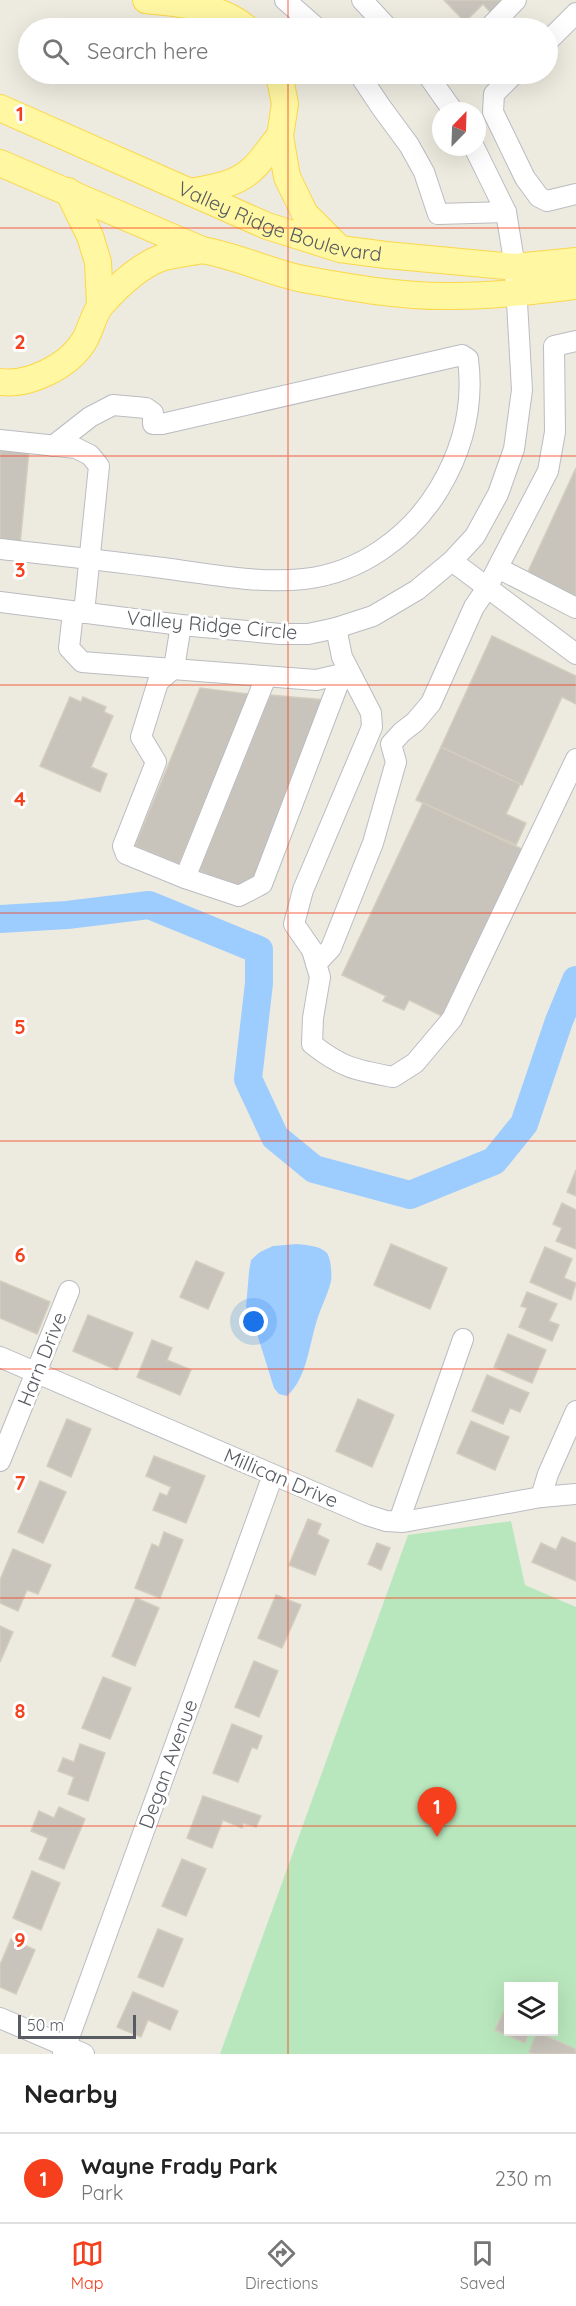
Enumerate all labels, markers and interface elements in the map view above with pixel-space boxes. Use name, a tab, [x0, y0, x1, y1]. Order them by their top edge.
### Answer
search box	[18, 18, 558, 84]
icon: search	[39, 35, 72, 68]
text: Search here	[87, 37, 208, 65]
text: 1	[16, 101, 24, 126]
north arrow	[432, 102, 486, 156]
street label: Valley Ridge Boulevard	[174, 175, 383, 266]
text: 2	[14, 329, 26, 354]
text: 3	[15, 557, 25, 582]
street label: Valley Ridge Circle	[126, 605, 299, 644]
text: 4	[14, 786, 26, 811]
text: 5	[14, 1014, 26, 1039]
text: 6	[14, 1242, 26, 1267]
your location	[239, 1307, 268, 1336]
street label: Harn Drive	[11, 1308, 72, 1410]
street label: Millican Drive	[220, 1442, 342, 1513]
text: 7	[15, 1470, 26, 1495]
street label: Degan Avenue	[133, 1696, 202, 1832]
text: 8	[15, 1698, 26, 1723]
pin: 1	[418, 1788, 456, 1837]
text: 9	[14, 1927, 26, 1952]
map controls	[504, 1982, 558, 2036]
button: layers	[504, 1982, 558, 2036]
scale bar	[18, 2012, 136, 2040]
text: 50 m	[27, 2015, 64, 2035]
text: Nearby	[24, 2077, 118, 2110]
text: Wayne Frady Park	[81, 2152, 278, 2180]
text: 1	[40, 2166, 47, 2191]
text: 230 m	[495, 2166, 552, 2191]
text: Park	[81, 2180, 123, 2205]
tab: Map	[71, 2237, 104, 2293]
tab: Directions	[245, 2237, 318, 2293]
tab: Saved	[460, 2237, 505, 2293]

